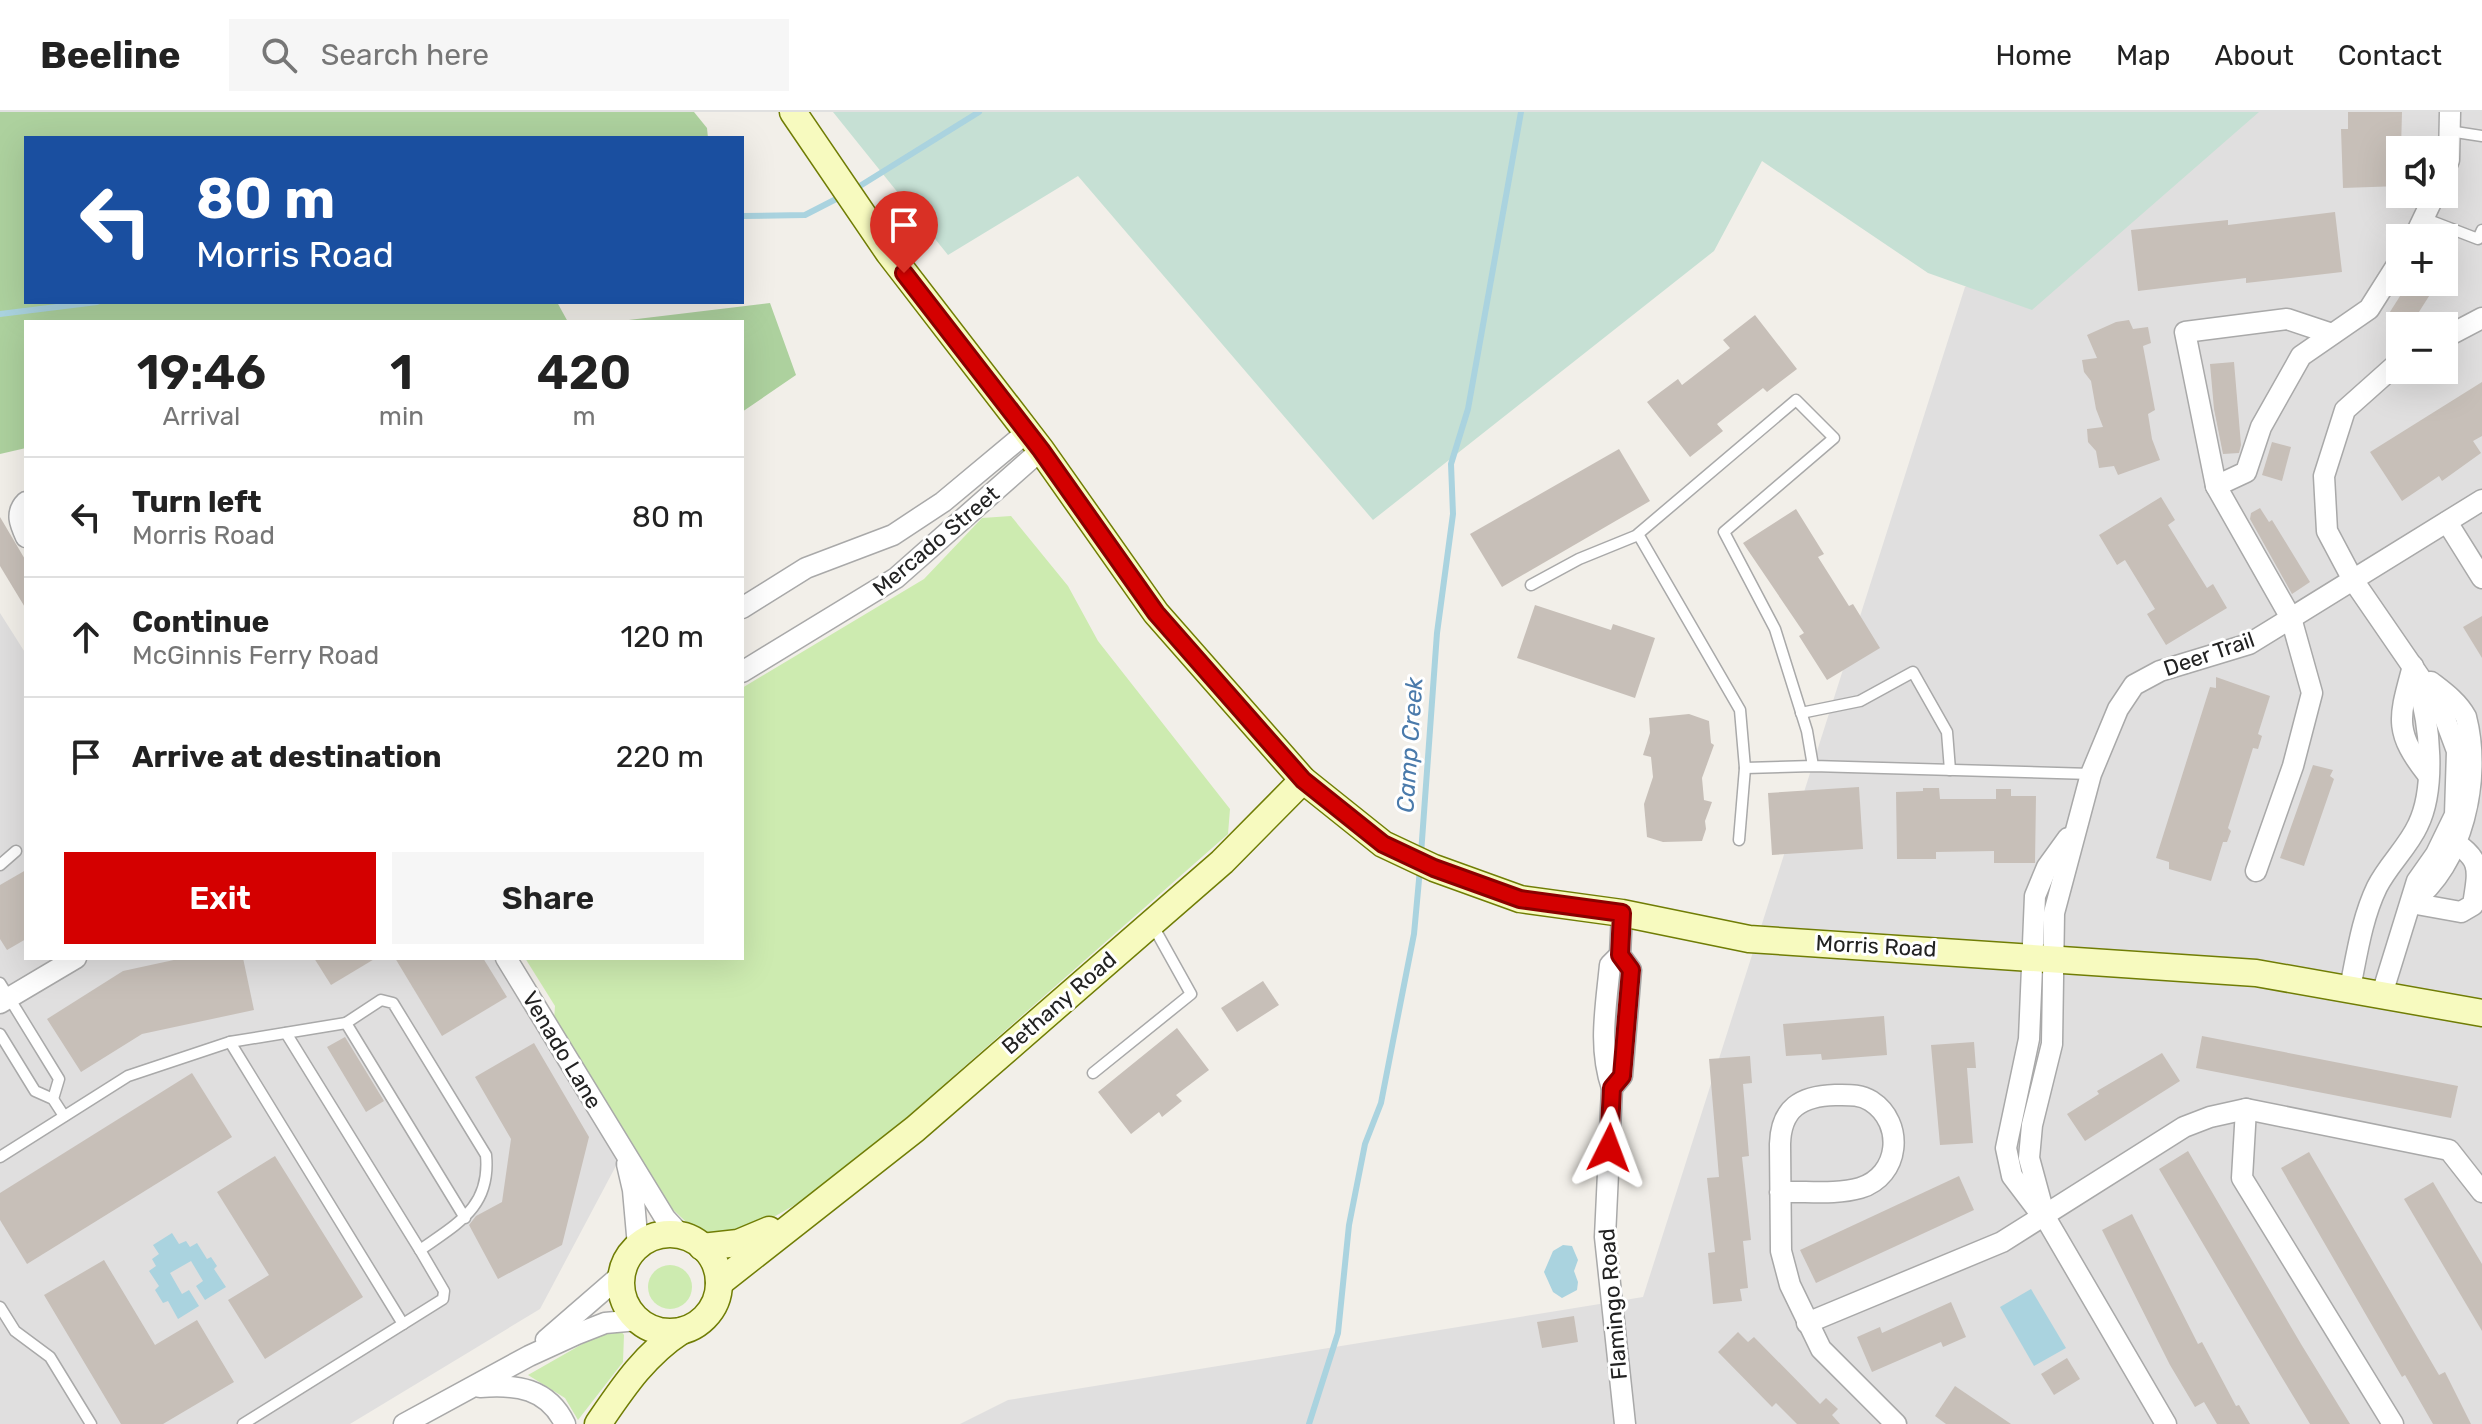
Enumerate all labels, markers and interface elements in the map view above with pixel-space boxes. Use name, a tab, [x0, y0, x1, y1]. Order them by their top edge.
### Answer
search box	[229, 19, 789, 91]
text: Beeline	[40, 32, 181, 78]
icon: search	[257, 33, 301, 77]
text: Search here	[321, 37, 489, 73]
text: Home	[1995, 39, 2072, 72]
text: Map	[2116, 39, 2170, 72]
text: About	[2214, 39, 2294, 72]
text: Contact	[2338, 39, 2442, 72]
map controls	[2386, 136, 2458, 384]
button: sound	[2386, 136, 2458, 208]
text: 80 m	[196, 166, 335, 232]
icon: left	[64, 168, 168, 272]
pin	[870, 191, 938, 273]
icon: arrive	[882, 203, 926, 247]
button: +	[2386, 224, 2458, 296]
text: Morris Road	[196, 233, 394, 276]
button: −	[2386, 312, 2458, 384]
text: 19:46	[137, 344, 266, 401]
text: 1	[390, 344, 413, 401]
text: 420	[537, 344, 631, 401]
text: Arrival	[162, 401, 240, 432]
text: min	[379, 401, 424, 432]
text: m	[572, 401, 596, 432]
street label: Mercado Street	[867, 480, 1005, 602]
text: Turn left	[132, 484, 262, 520]
icon: left	[64, 495, 108, 539]
text: 80 m	[632, 499, 704, 535]
text: Morris Road	[132, 520, 275, 551]
text: Continue	[132, 604, 269, 640]
icon: ahead	[64, 615, 108, 659]
text: 120 m	[620, 619, 704, 655]
street label: Deer Trail	[2160, 626, 2258, 682]
text: McGinnis Ferry Road	[132, 640, 379, 671]
water label: Camp Creek	[1391, 676, 1429, 814]
icon: arrive	[64, 735, 108, 779]
text: Arrive at destination	[132, 739, 442, 775]
text: 220 m	[616, 739, 704, 775]
button: Exit	[64, 852, 376, 944]
button: Share	[392, 852, 704, 944]
street label: Morris Road	[1815, 929, 1937, 963]
street label: Bethany Road	[996, 946, 1122, 1060]
street label: Venado Lane	[516, 986, 608, 1114]
position arrow	[1567, 1106, 1651, 1190]
street label: Flamingo Road	[1593, 1227, 1633, 1381]

